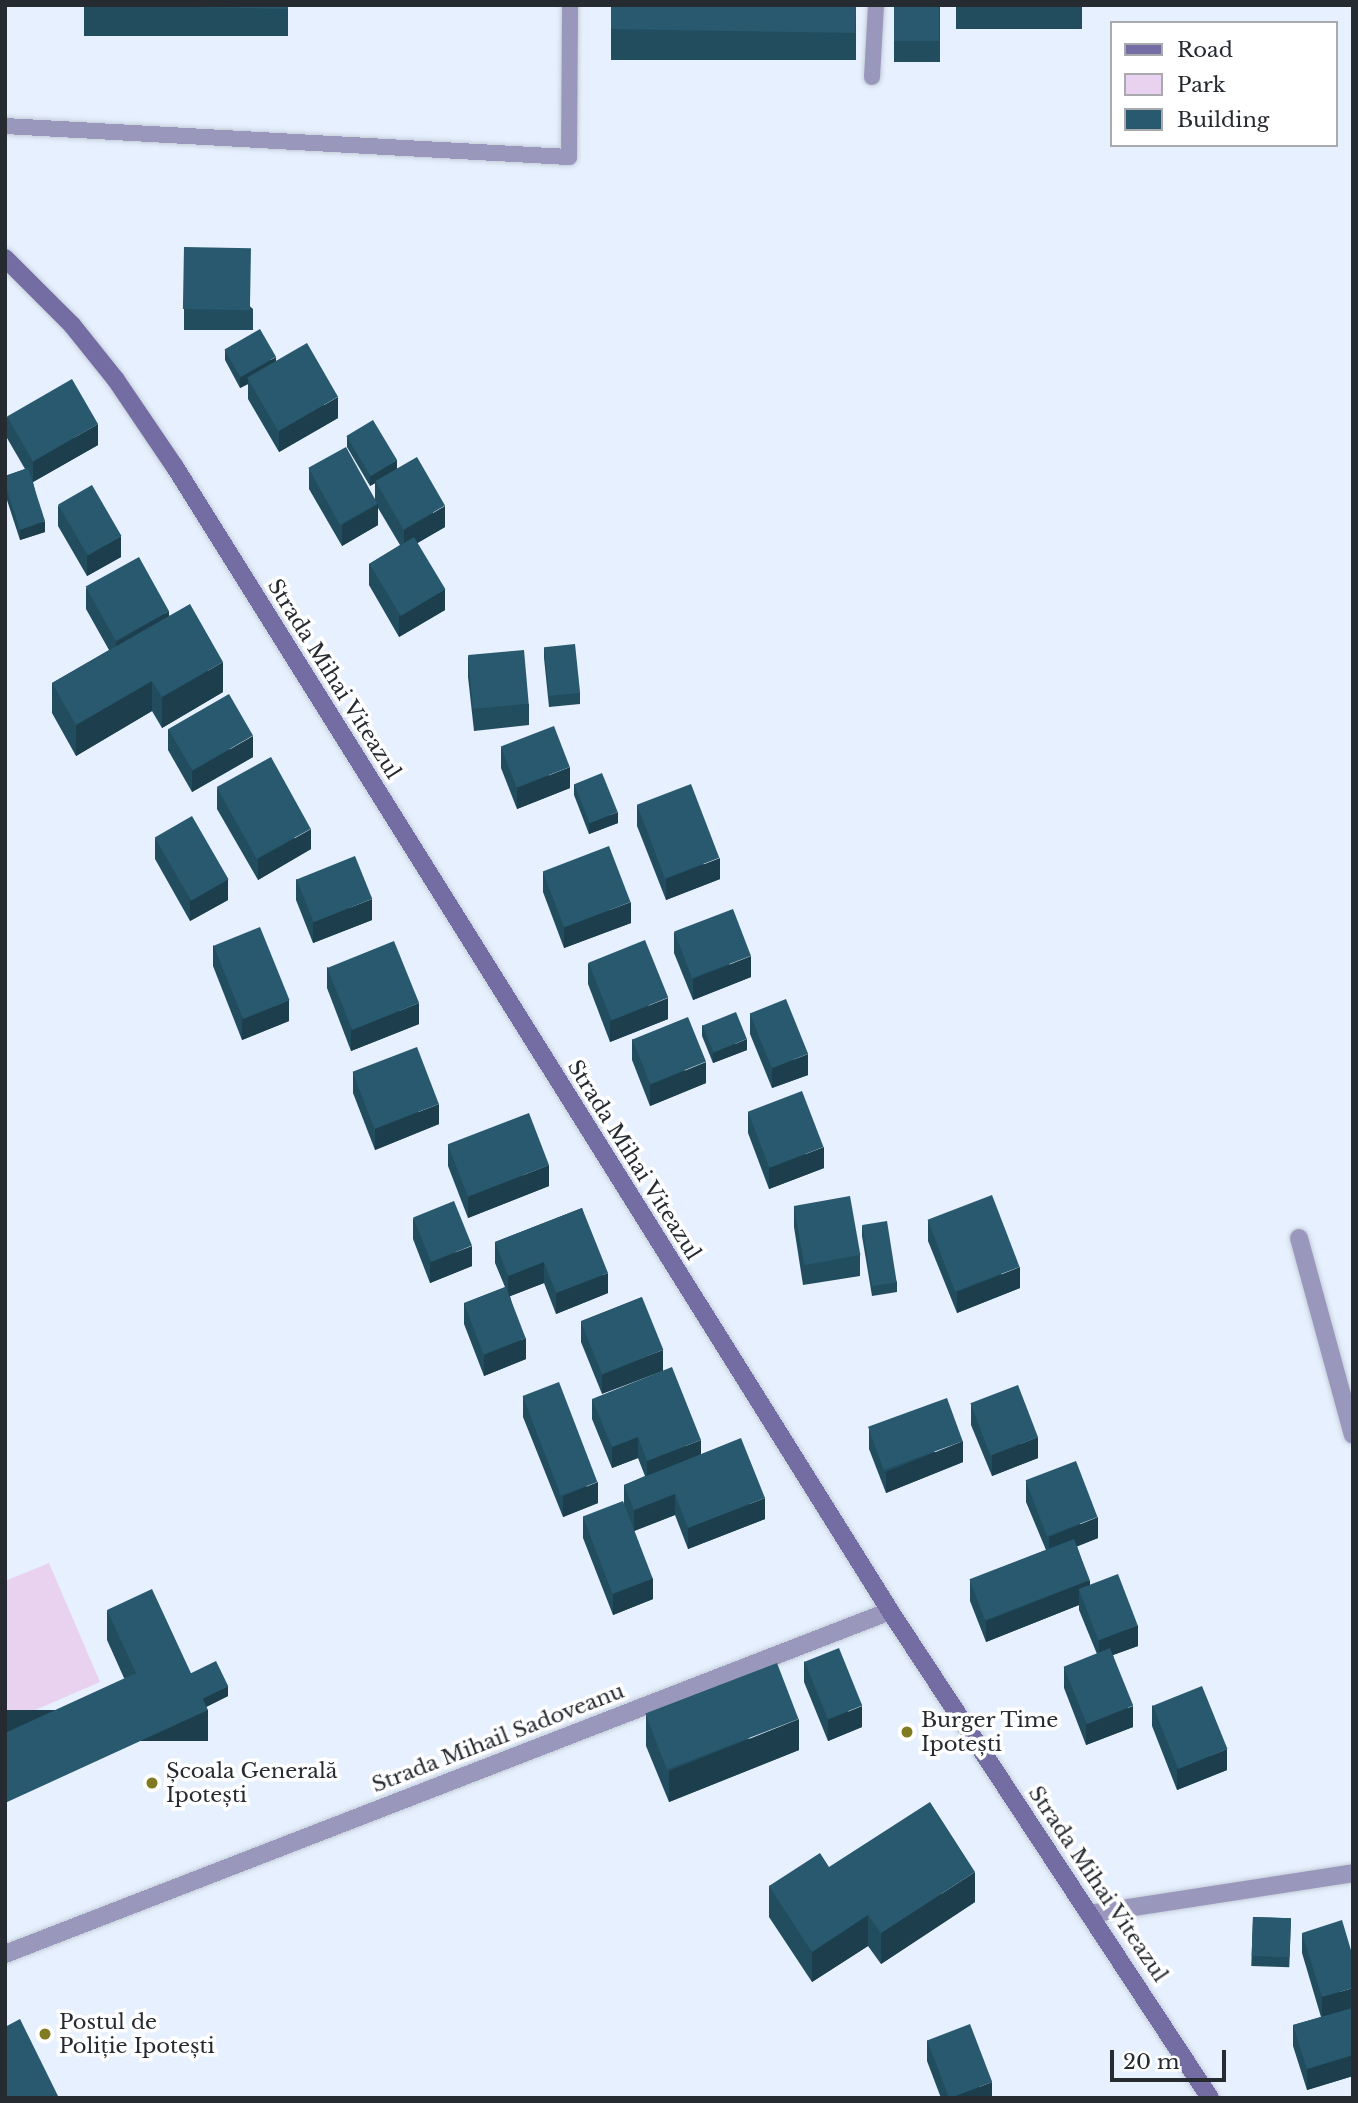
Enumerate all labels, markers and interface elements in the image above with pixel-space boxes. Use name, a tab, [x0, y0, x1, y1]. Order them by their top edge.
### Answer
legend	[1110, 21, 1337, 147]
text: Road	[1177, 37, 1233, 63]
text: Park	[1177, 72, 1226, 98]
text: Building	[1177, 107, 1269, 133]
street label: Strada Mihai Viteazul	[262, 574, 406, 784]
street label: Strada Mihai Viteazul	[562, 1055, 706, 1265]
street label: Strada Mihail Sadoveanu	[368, 1678, 628, 1798]
place label: Burger Time Ipotești	[921, 1707, 1060, 1757]
marker: Burger Time Ipotești	[899, 1724, 915, 1740]
place label: Școala Generală Ipotești	[166, 1758, 338, 1808]
marker: Școala Generală Ipotești	[144, 1775, 160, 1791]
street label: Strada Mihai Viteazul	[1023, 1781, 1173, 1987]
place label: Postul de Poliție Ipotești	[59, 2009, 215, 2059]
marker: Postul de Poliție Ipotești	[37, 2026, 53, 2042]
scale bar	[1113, 2036, 1228, 2080]
text: 20 m	[1123, 2049, 1180, 2075]

